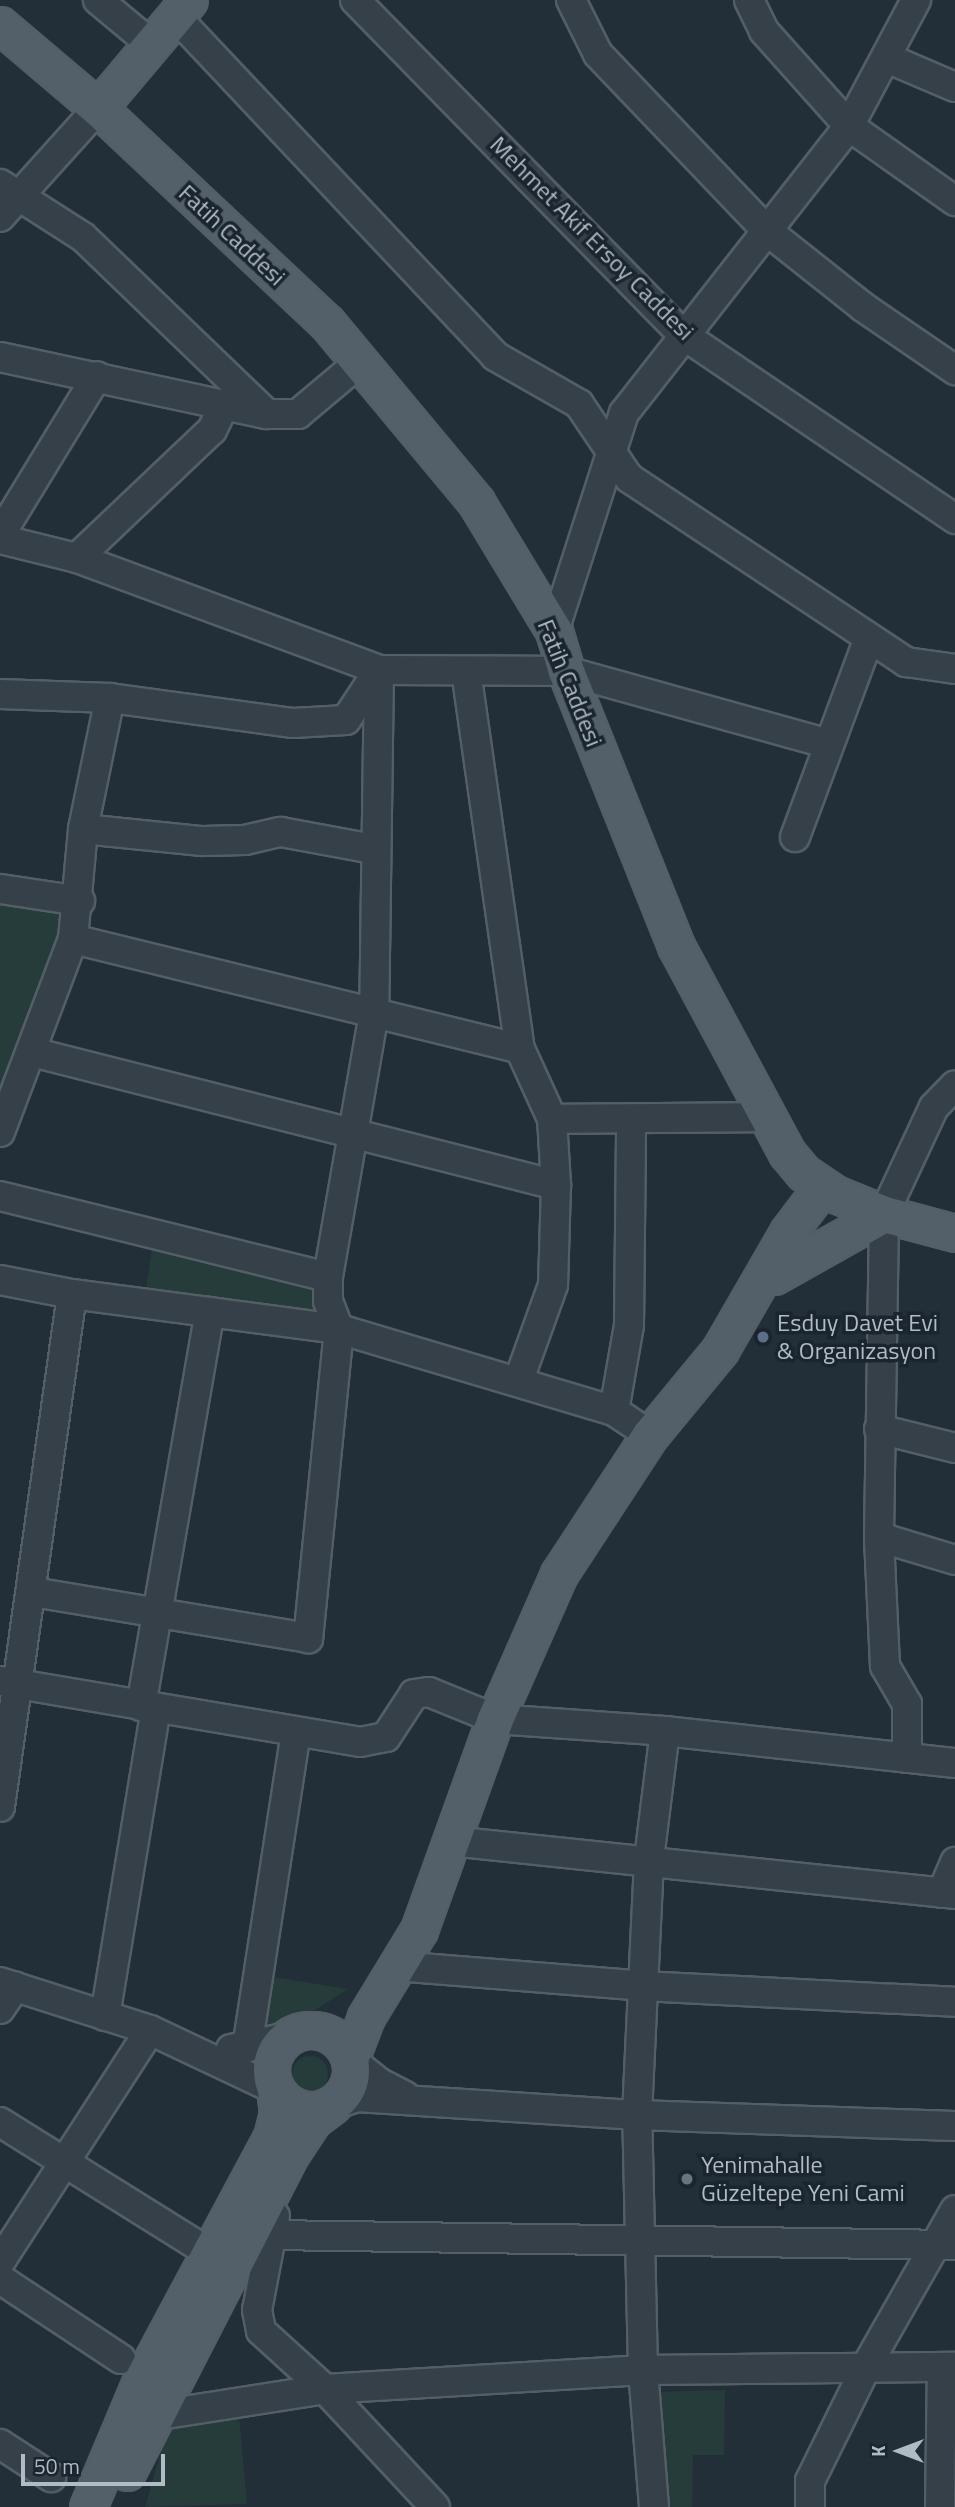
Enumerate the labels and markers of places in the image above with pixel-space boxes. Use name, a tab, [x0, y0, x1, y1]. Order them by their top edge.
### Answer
place label: Esduy Davet Evi & Organizasyon	[777, 1309, 938, 1365]
marker: Esduy Davet Evi & Organizasyon	[755, 1329, 771, 1345]
place label: Yenimahalle Güzeltepe Yeni Cami	[701, 2151, 905, 2207]
marker: Yenimahalle Güzeltepe Yeni Cami	[679, 2171, 695, 2187]

